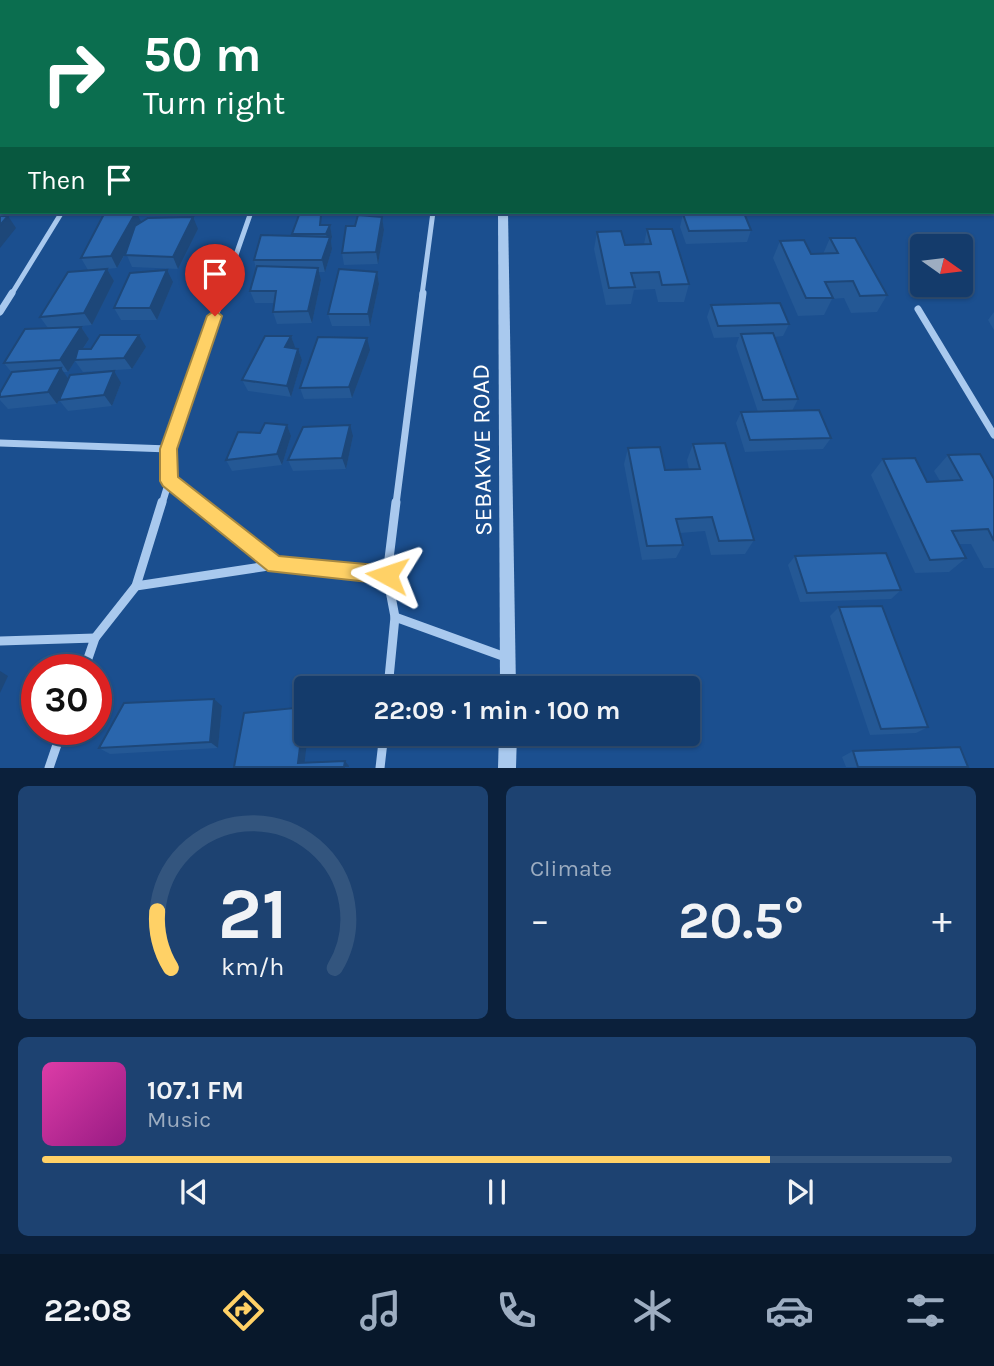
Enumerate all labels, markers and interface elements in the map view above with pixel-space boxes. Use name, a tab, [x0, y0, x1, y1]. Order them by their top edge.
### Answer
text: 50 m	[143, 26, 261, 83]
icon: right	[28, 28, 119, 119]
text: Turn right	[143, 85, 285, 122]
icon: arrive	[100, 161, 138, 199]
text: Then	[28, 165, 86, 196]
north arrow	[910, 234, 973, 298]
map controls	[910, 234, 973, 297]
pin	[185, 244, 245, 316]
icon: arrive	[196, 255, 234, 293]
street label: SEBAKWE ROAD	[467, 364, 497, 536]
position arrow	[350, 538, 424, 612]
speed limit sign: 30	[21, 654, 112, 745]
text: 22:09 · 1 min · 100 m	[374, 695, 620, 726]
text: Climate	[530, 855, 612, 882]
text: 21	[218, 872, 288, 957]
text: 20.5°	[678, 890, 804, 951]
text: −	[530, 898, 550, 943]
text: +	[932, 898, 952, 943]
text: km/h	[221, 952, 285, 981]
text: 107.1 FM	[147, 1075, 244, 1106]
text: Music	[147, 1106, 211, 1133]
icon: previous	[175, 1173, 213, 1211]
icon: pause	[478, 1173, 516, 1211]
icon: next	[781, 1173, 819, 1211]
icon: directions	[219, 1286, 268, 1335]
icon: music	[356, 1286, 405, 1335]
icon: phone	[492, 1286, 541, 1335]
icon: climate	[628, 1286, 677, 1335]
icon: car	[765, 1286, 814, 1335]
icon: filters	[901, 1286, 950, 1335]
text: 22:08	[44, 1292, 132, 1329]

